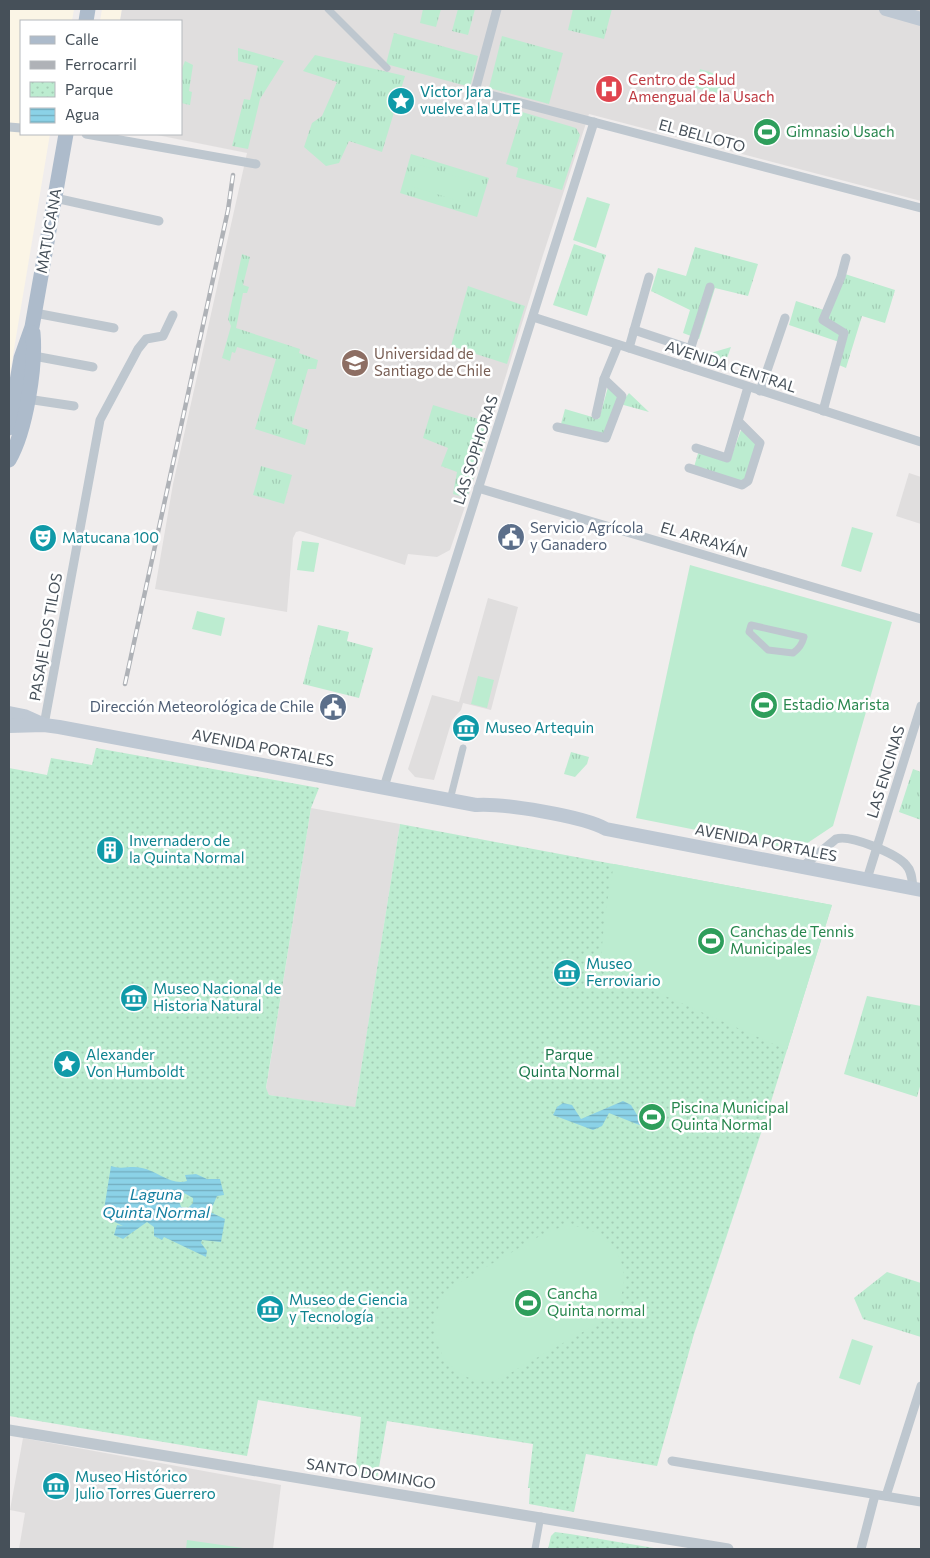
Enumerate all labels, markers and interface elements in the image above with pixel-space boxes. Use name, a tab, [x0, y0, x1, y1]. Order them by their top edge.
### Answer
legend	[20, 20, 182, 135]
text: Calle	[65, 30, 99, 48]
text: Ferrocarril	[65, 55, 137, 73]
place label: Centro de Salud Amengual de la Usach	[628, 70, 775, 105]
hospital icon: Centro de Salud Amengual de la Usach	[594, 74, 624, 104]
text: Parque	[65, 80, 113, 98]
place label: Victor Jara vuelve a la UTE	[420, 82, 521, 117]
place icon: Victor Jara vuelve a la UTE	[386, 86, 416, 116]
text: Agua	[65, 105, 99, 123]
street label: EL BELLOTO	[657, 115, 748, 155]
sports icon: Gimnasio Usach	[752, 117, 782, 147]
place label: Gimnasio Usach	[786, 122, 895, 140]
street label: MATUCANA	[32, 187, 64, 275]
street label: AVENIDA CENTRAL	[663, 336, 800, 396]
place label: Universidad de Santiago de Chile	[374, 344, 491, 379]
school or university icon: Universidad de Santiago de Chile	[340, 348, 370, 378]
street label: LAS SOPHORAS	[449, 393, 501, 507]
street label: EL ARRAYÁN	[659, 516, 750, 561]
place label: Servicio Agrícola y Ganadero	[530, 518, 643, 553]
public building icon: Servicio Agrícola y Ganadero	[496, 522, 526, 552]
theatre icon: Matucana 100	[28, 523, 58, 553]
place label: Matucana 100	[62, 528, 159, 546]
street label: PASAJE LOS TILOS	[25, 571, 65, 702]
sports icon: Estadio Marista	[749, 690, 779, 720]
public building icon: Dirección Meteorológica de Chile	[318, 692, 348, 722]
place label: Estadio Marista	[783, 695, 890, 713]
place label: Dirección Meteorológica de Chile	[90, 697, 314, 715]
museum icon: Museo Artequin	[451, 713, 481, 743]
place label: Museo Artequin	[485, 718, 594, 736]
street label: LAS ENCINAS	[862, 723, 908, 820]
street label: AVENIDA PORTALES	[191, 724, 336, 770]
street label: AVENIDA PORTALES	[694, 819, 839, 865]
place label: Invernadero de la Quinta Normal	[129, 831, 244, 866]
building icon: Invernadero de la Quinta Normal	[95, 835, 125, 865]
place label: Canchas de Tennis Municipales	[730, 922, 854, 957]
sports icon: Canchas de Tennis Municipales	[696, 926, 726, 956]
place label: Museo Ferroviario	[586, 954, 661, 989]
museum icon: Museo Ferroviario	[552, 958, 582, 988]
place label: Museo Nacional de Historia Natural	[153, 979, 281, 1014]
museum icon: Museo Nacional de Historia Natural	[119, 983, 149, 1013]
place label: Alexander Von Humboldt	[86, 1045, 185, 1080]
park label: Parque Quinta Normal	[519, 1045, 619, 1080]
place icon: Alexander Von Humboldt	[52, 1049, 82, 1079]
place label: Piscina Municipal Quinta Normal	[671, 1098, 789, 1133]
sports icon: Piscina Municipal Quinta Normal	[637, 1102, 667, 1132]
water label: Laguna Quinta Normal	[102, 1184, 211, 1221]
place label: Cancha Quinta normal	[547, 1284, 645, 1319]
sports icon: Cancha Quinta normal	[513, 1288, 543, 1318]
place label: Museo de Ciencia y Tecnología	[289, 1290, 407, 1325]
museum icon: Museo de Ciencia y Tecnología	[255, 1294, 285, 1324]
street label: SANTO DOMINGO	[305, 1454, 437, 1492]
place label: Museo Histórico Julio Torres Guerrero	[75, 1467, 216, 1502]
museum icon: Museo Histórico Julio Torres Guerrero	[41, 1471, 71, 1501]

